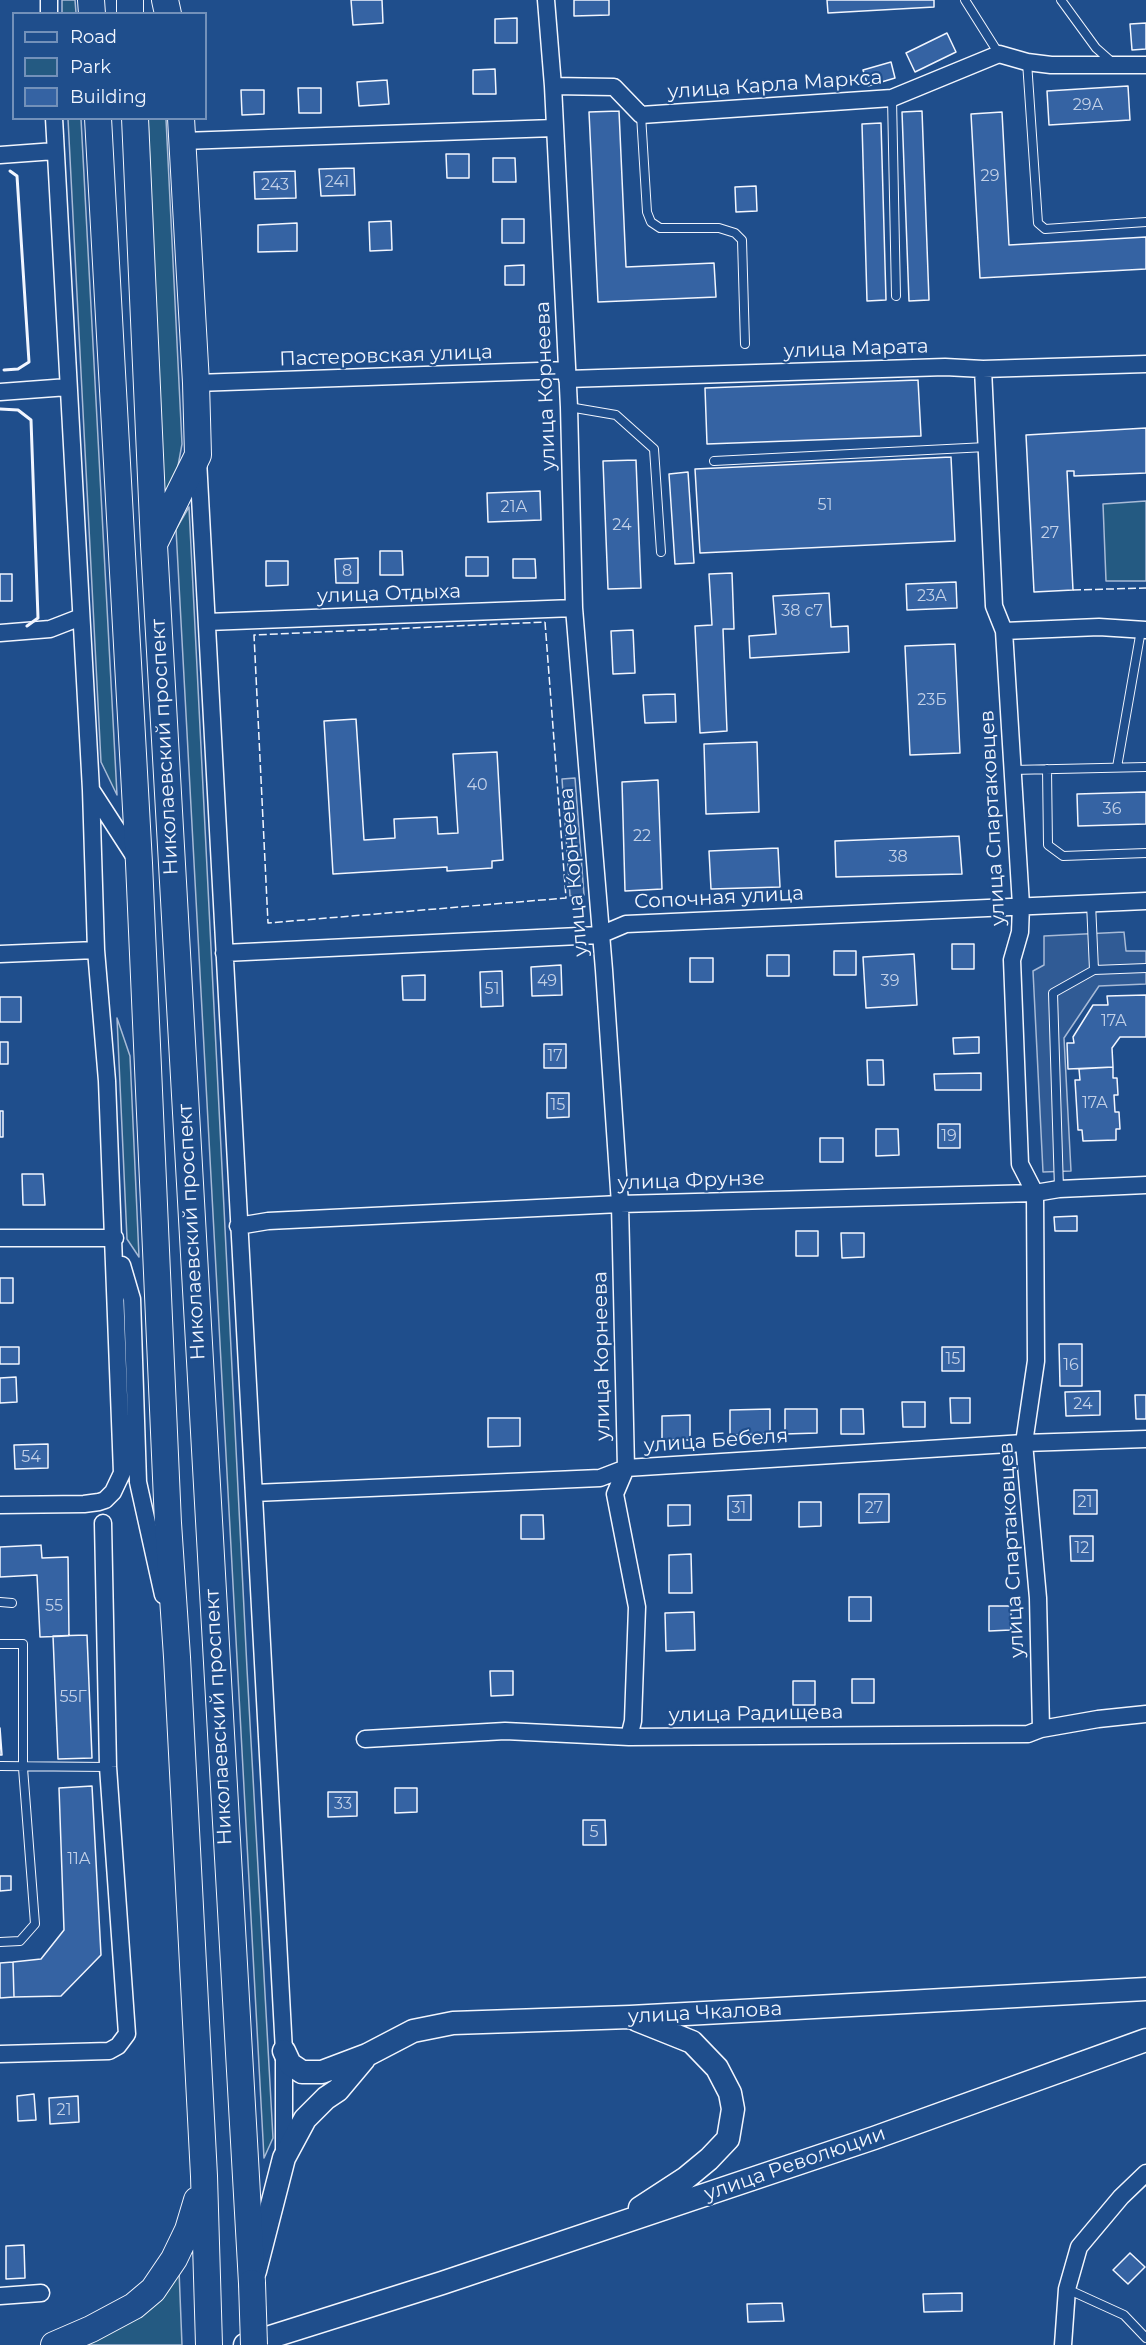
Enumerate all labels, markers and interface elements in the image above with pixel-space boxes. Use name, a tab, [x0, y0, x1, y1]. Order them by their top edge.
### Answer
legend	[12, 12, 207, 120]
text: Road	[70, 26, 117, 48]
text: Park	[70, 56, 111, 78]
street label: улица Карла Маркса	[667, 66, 883, 104]
text: Building	[70, 86, 147, 108]
house number: 29А	[1073, 95, 1103, 115]
house number: 29	[981, 166, 999, 186]
house number: 241	[325, 172, 349, 192]
house number: 243	[261, 175, 289, 195]
street label: улица Корнеева	[531, 301, 561, 471]
street label: улица Марата	[783, 334, 929, 364]
street label: Пастеровская улица	[279, 340, 493, 372]
house number: 51	[818, 495, 832, 515]
house number: 21А	[501, 497, 527, 517]
house number: 24	[612, 515, 632, 535]
house number: 27	[1041, 523, 1059, 543]
house number: 8	[342, 561, 352, 581]
street label: улица Отдыха	[317, 579, 461, 609]
house number: 23А	[917, 586, 947, 606]
house number: 38 с7	[781, 601, 823, 621]
street label: Николаевский проспект	[146, 618, 184, 876]
house number: 23Б	[917, 690, 947, 710]
street label: улица Спартаковцев	[975, 710, 1011, 926]
house number: 40	[466, 775, 488, 795]
street label: улица Корнеева	[555, 786, 593, 958]
house number: 36	[1103, 799, 1121, 819]
house number: 22	[633, 826, 651, 846]
house number: 38	[888, 847, 908, 867]
street label: Сопочная улица	[634, 882, 804, 914]
house number: 49	[537, 971, 557, 991]
house number: 39	[881, 971, 899, 991]
house number: 51	[485, 979, 499, 999]
house number: 17А	[1101, 1011, 1127, 1031]
house number: 17	[547, 1046, 563, 1066]
house number: 17А	[1082, 1093, 1108, 1113]
house number: 15	[551, 1095, 565, 1115]
street label: Николаевский проспект	[173, 1103, 211, 1361]
house number: 19	[941, 1126, 957, 1146]
street label: улица Фрунзе	[617, 1166, 765, 1196]
street label: улица Корнеева	[589, 1271, 615, 1441]
house number: 15	[946, 1349, 960, 1369]
house number: 16	[1063, 1355, 1079, 1375]
house number: 24	[1073, 1394, 1093, 1414]
street label: улица Бебеля	[643, 1424, 789, 1458]
street label: улица Спартаковцев	[994, 1442, 1030, 1658]
house number: 54	[21, 1447, 41, 1467]
house number: 21	[1078, 1492, 1092, 1512]
house number: 31	[732, 1498, 746, 1518]
house number: 27	[865, 1498, 883, 1518]
house number: 12	[1075, 1538, 1089, 1558]
street label: Николаевский проспект	[200, 1588, 238, 1846]
house number: 55	[45, 1596, 63, 1616]
house number: 55Г	[59, 1687, 87, 1707]
street label: улица Радищева	[668, 1700, 844, 1728]
house number: 33	[334, 1794, 352, 1814]
house number: 5	[589, 1822, 599, 1842]
house number: 11А	[67, 1849, 91, 1869]
street label: улица Чкалова	[627, 1997, 783, 2029]
house number: 21	[57, 2100, 71, 2120]
street label: улица Революции	[701, 2122, 889, 2206]

